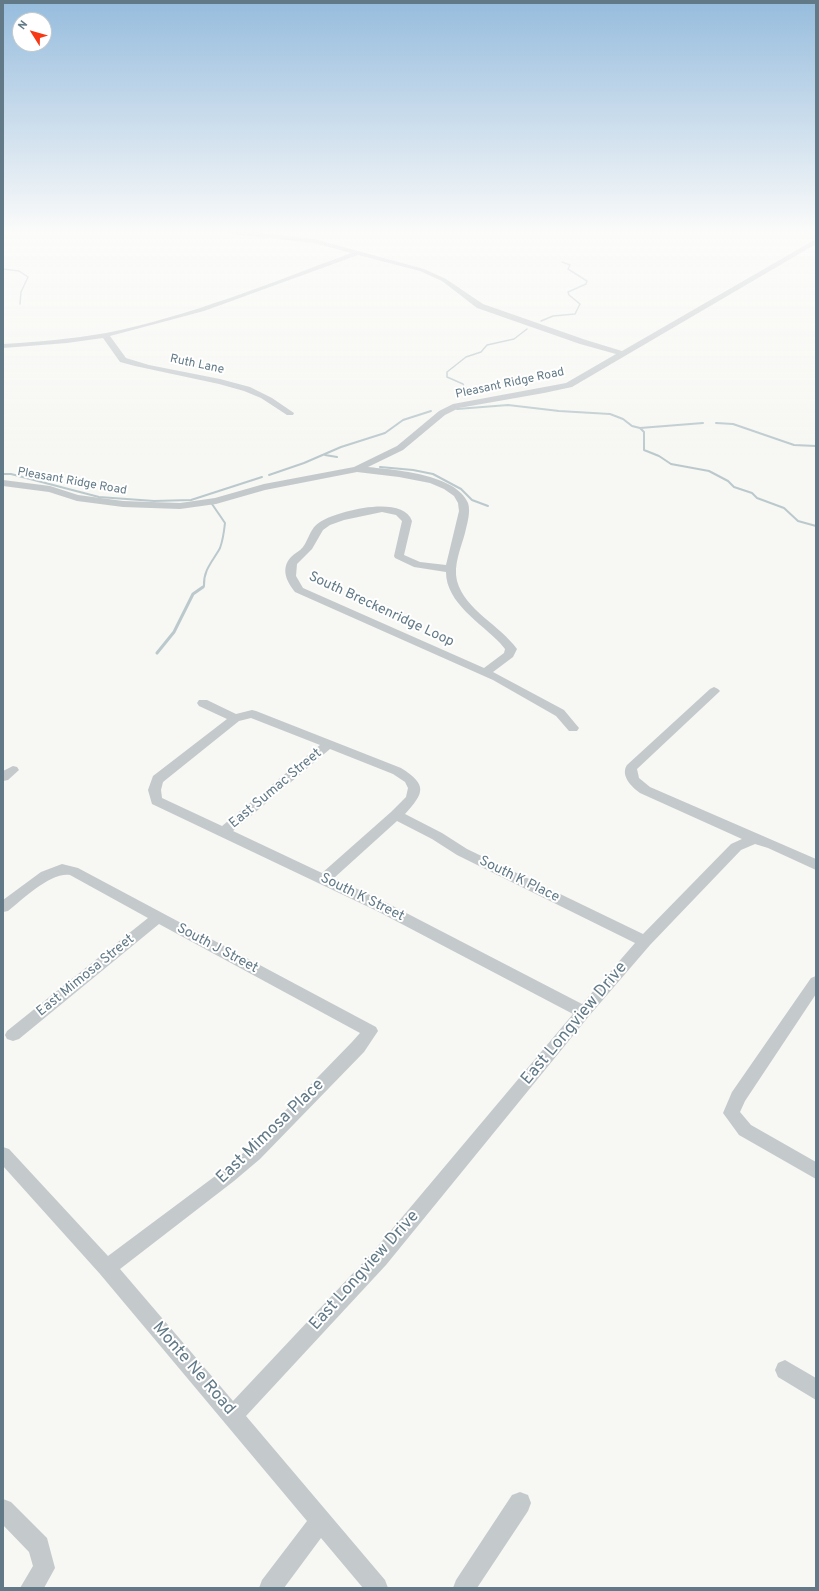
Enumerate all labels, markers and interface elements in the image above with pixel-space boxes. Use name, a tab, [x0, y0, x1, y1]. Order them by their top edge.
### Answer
north arrow	[12, 12, 52, 52]
text: N	[15, 18, 31, 33]
street label: Ruth Lane	[169, 352, 225, 378]
street label: Pleasant Ridge Road	[454, 365, 566, 403]
street label: Pleasant Ridge Road	[16, 465, 128, 499]
street label: South Breckenridge Loop	[305, 569, 457, 651]
street label: East Sumac Street	[226, 745, 326, 833]
street label: South K Place	[476, 853, 562, 907]
street label: South K Street	[317, 870, 407, 926]
street label: South J Street	[174, 921, 260, 977]
street label: East Mimosa Street	[34, 931, 138, 1021]
street label: East Longview Drive	[518, 958, 632, 1090]
street label: East Mimosa Place	[213, 1075, 329, 1189]
street label: East Longview Drive	[306, 1207, 424, 1335]
street label: Monte Ne Road	[147, 1318, 239, 1420]

